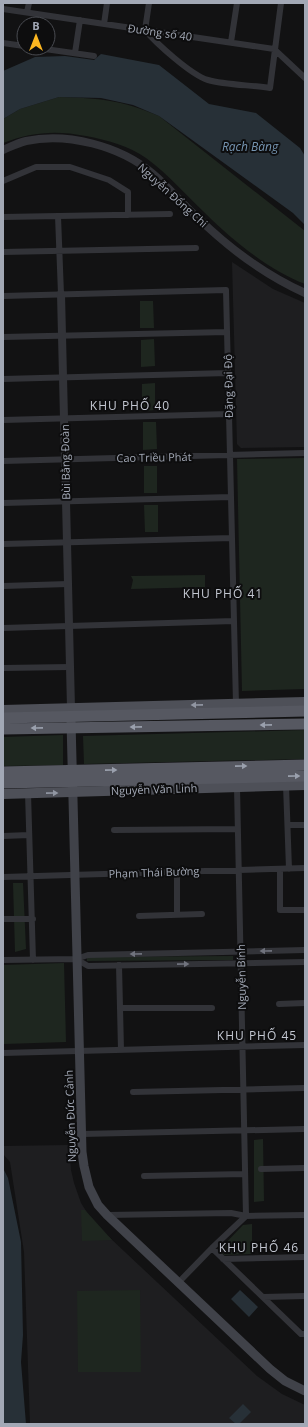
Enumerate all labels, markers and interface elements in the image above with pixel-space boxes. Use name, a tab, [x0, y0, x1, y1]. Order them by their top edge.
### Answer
north arrow	[16, 16, 56, 56]
text: B	[32, 18, 40, 33]
street label: Đường số 40	[127, 20, 193, 44]
water label: Rạch Bàng	[222, 138, 279, 155]
street label: Nguyễn Đổng Chi	[135, 160, 211, 230]
street label: Đặng Đại Độ	[220, 353, 236, 418]
district label: KHU PHỐ 40	[90, 397, 170, 414]
street label: Bùi Bằng Đoàn	[57, 424, 73, 500]
street label: Cao Triều Phát	[116, 449, 192, 465]
district label: KHU PHỐ 41	[183, 585, 263, 602]
one-way arrow	[191, 702, 203, 709]
one-way arrow	[260, 721, 272, 728]
one-way arrow	[129, 724, 142, 730]
one-way arrow	[31, 725, 43, 732]
one-way arrow	[235, 763, 247, 770]
one-way arrow	[105, 766, 117, 773]
one-way arrow	[288, 773, 301, 779]
street label: Nguyễn Văn Linh	[110, 780, 198, 798]
one-way arrow	[46, 790, 59, 796]
street label: Phạm Thái Bường	[108, 863, 200, 881]
street label: Nguyễn Bính	[233, 944, 249, 1010]
one-way arrow	[259, 948, 272, 954]
one-way arrow	[129, 951, 142, 957]
one-way arrow	[177, 961, 190, 967]
district label: KHU PHỐ 45	[217, 1027, 297, 1044]
street label: Nguyễn Đức Cảnh	[61, 1070, 79, 1162]
district label: KHU PHỐ 46	[219, 1239, 299, 1256]

